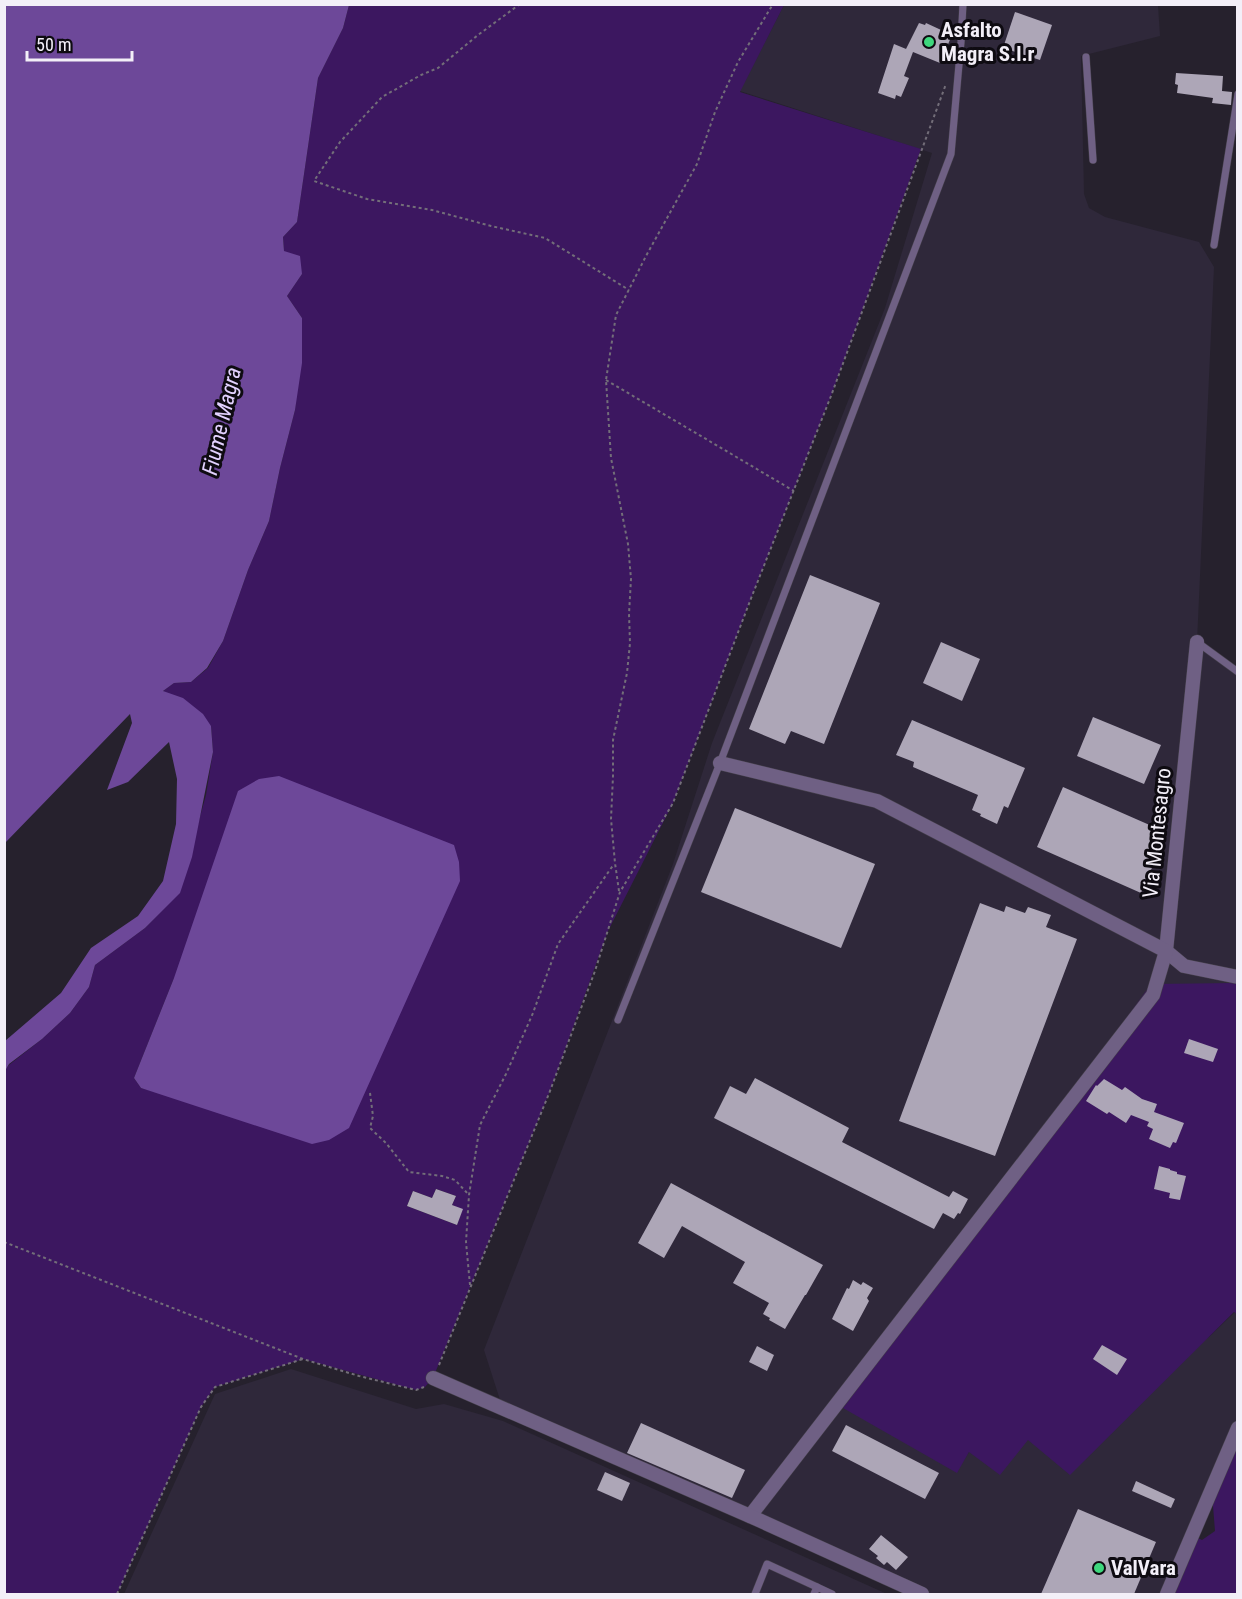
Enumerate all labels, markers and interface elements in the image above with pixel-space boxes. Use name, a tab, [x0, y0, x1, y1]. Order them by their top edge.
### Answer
place label: Asfalto Magra S.l.r	[941, 18, 1035, 66]
scale bar	[27, 24, 132, 62]
text: 50 m	[36, 34, 71, 55]
marker: Asfalto Magra S.l.r	[922, 35, 936, 49]
water label: Fiume Magra	[197, 365, 246, 477]
street label: Via Montesagro	[1138, 767, 1176, 899]
place label: ValVara	[1111, 1556, 1176, 1580]
marker: ValVara	[1092, 1561, 1106, 1575]

